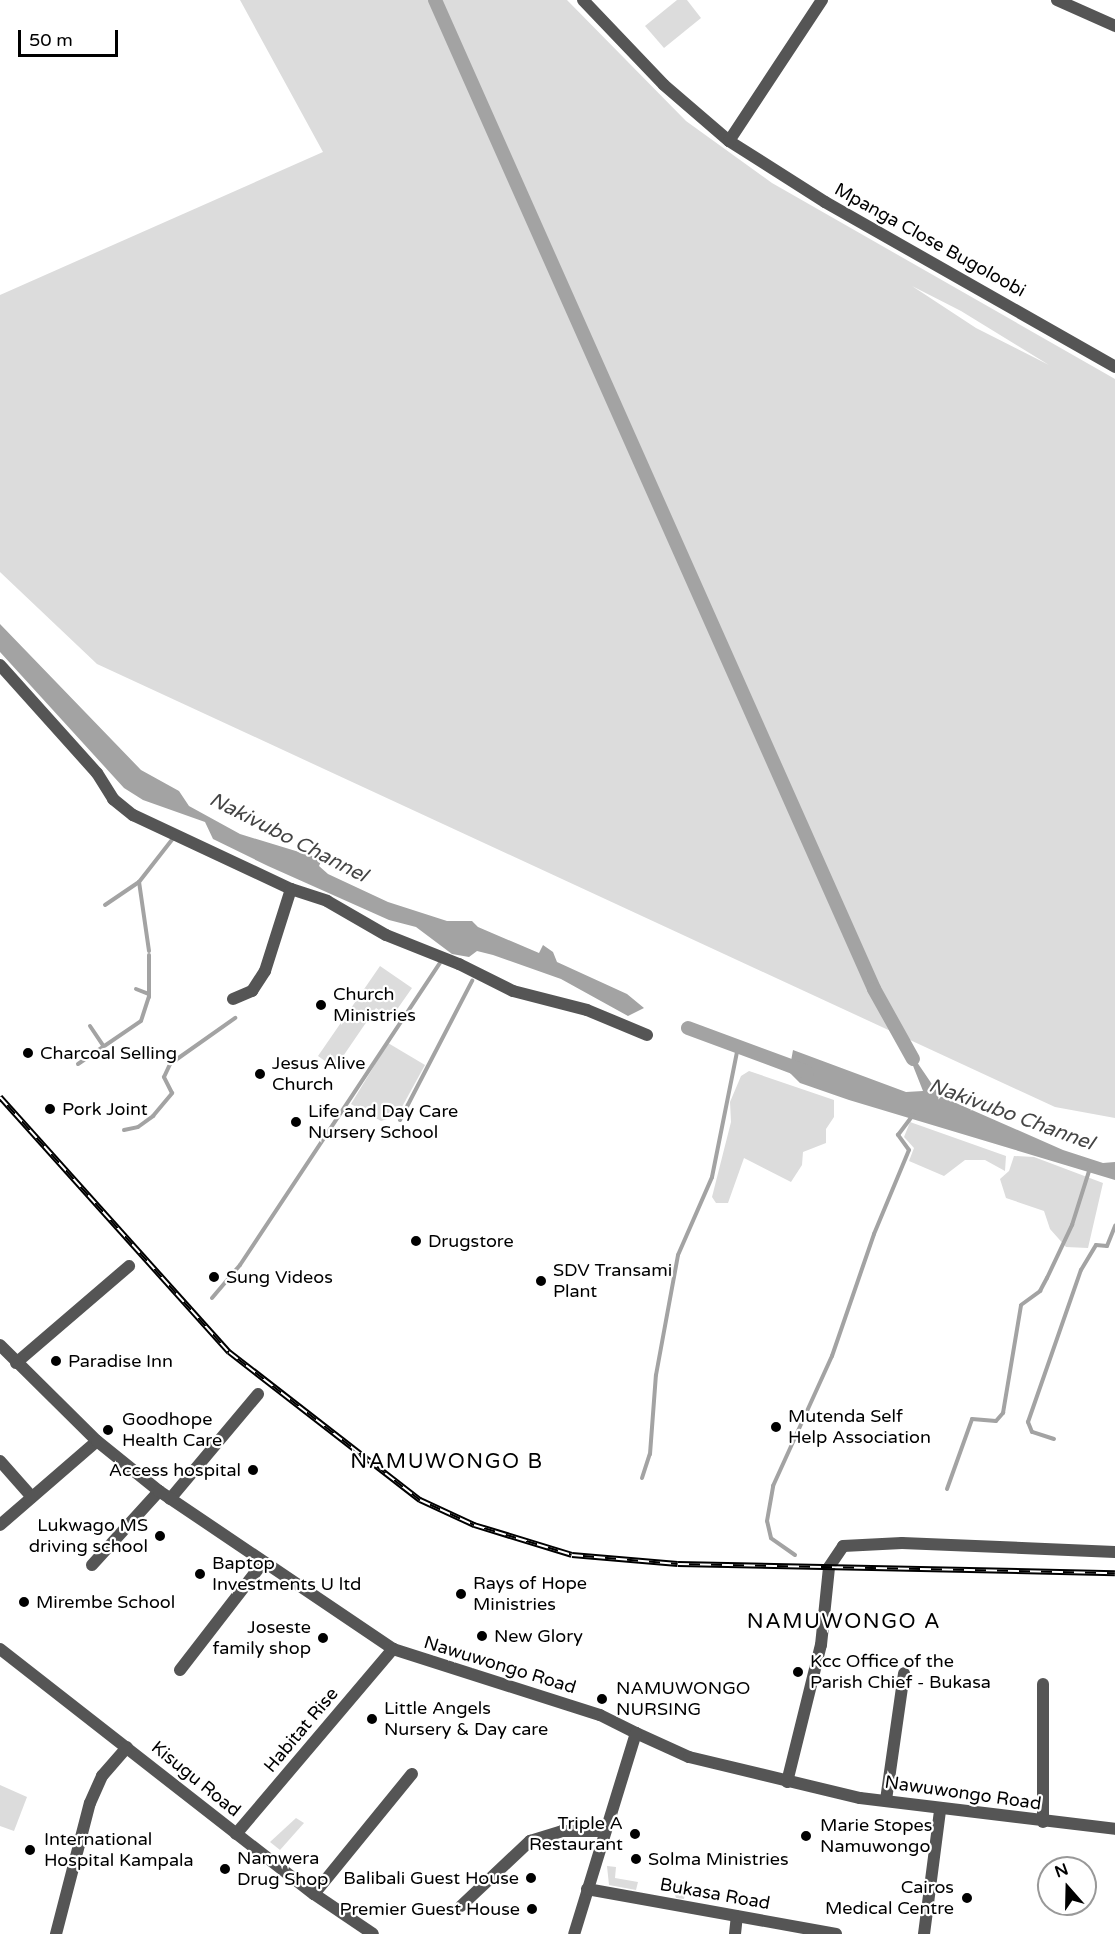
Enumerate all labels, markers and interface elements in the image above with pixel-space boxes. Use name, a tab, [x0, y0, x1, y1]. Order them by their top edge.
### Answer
scale bar	[21, 18, 122, 56]
text: 50 m	[29, 29, 73, 51]
street label: Mpanga Close Bugoloobi	[831, 178, 1029, 302]
water label: Nakivubo Channel	[205, 788, 371, 888]
place label: Church Ministries	[333, 984, 416, 1026]
marker: Church Ministries	[314, 998, 328, 1012]
place label: Charcoal Selling	[40, 1042, 177, 1064]
marker: Charcoal Selling	[21, 1046, 35, 1060]
place label: Jesus Alive Church	[272, 1053, 365, 1096]
marker: Jesus Alive Church	[253, 1067, 267, 1081]
water label: Nakivubo Channel	[925, 1074, 1097, 1156]
place label: Pork Joint	[62, 1098, 148, 1120]
place label: Life and Day Care Nursery School	[308, 1101, 458, 1144]
marker: Pork Joint	[43, 1102, 57, 1116]
marker: Life and Day Care Nursery School	[289, 1115, 303, 1129]
place label: Drugstore	[428, 1230, 514, 1252]
marker: Drugstore	[409, 1234, 423, 1248]
place label: SDV Transami Plant	[553, 1260, 672, 1302]
place label: Sung Videos	[226, 1266, 333, 1288]
marker: Sung Videos	[207, 1270, 221, 1284]
marker: SDV Transami Plant	[534, 1274, 548, 1288]
place label: Paradise Inn	[68, 1350, 173, 1372]
marker: Paradise Inn	[49, 1354, 63, 1368]
place label: Mutenda Self Help Association	[788, 1406, 931, 1448]
place label: Goodhope Health Care	[122, 1409, 222, 1452]
marker: Mutenda Self Help Association	[769, 1420, 783, 1434]
marker: Goodhope Health Care	[99, 1421, 117, 1439]
district label: NAMUWONGO B	[350, 1449, 544, 1475]
place label: Access hospital	[109, 1459, 241, 1481]
marker: Access hospital	[246, 1463, 260, 1477]
place label: Lukwago MS driving school	[29, 1515, 148, 1558]
marker: Lukwago MS driving school	[153, 1529, 167, 1543]
place label: Baptop Investments U ltd	[212, 1553, 361, 1596]
marker: Baptop Investments U ltd	[193, 1567, 207, 1581]
place label: Rays of Hope Ministries	[473, 1573, 587, 1616]
marker: Rays of Hope Ministries	[454, 1587, 468, 1601]
place label: Mirembe School	[36, 1591, 175, 1613]
marker: Mirembe School	[17, 1595, 31, 1609]
district label: NAMUWONGO A	[747, 1609, 941, 1635]
place label: Joseste family shop	[213, 1617, 311, 1660]
place label: New Glory	[494, 1625, 583, 1647]
marker: New Glory	[475, 1629, 489, 1643]
marker: Joseste family shop	[316, 1631, 330, 1645]
street label: Nawuwongo Road	[421, 1632, 579, 1698]
place label: Kcc Office of the Parish Chief - Bukasa	[810, 1651, 991, 1694]
marker: Kcc Office of the Parish Chief - Bukasa	[791, 1665, 805, 1679]
place label: NAMUWONGO NURSING	[616, 1678, 750, 1720]
street label: Habitat Rise	[259, 1683, 343, 1777]
marker: NAMUWONGO NURSING	[593, 1690, 611, 1708]
place label: Little Angels Nursery & Day care	[384, 1698, 548, 1740]
marker: Little Angels Nursery & Day care	[365, 1712, 379, 1726]
street label: Kisugu Road	[147, 1737, 245, 1821]
street label: Nawuwongo Road	[883, 1771, 1043, 1815]
place label: Triple A Restaurant	[529, 1813, 623, 1856]
place label: Marie Stopes Namuwongo	[820, 1815, 932, 1858]
marker: Triple A Restaurant	[628, 1827, 642, 1841]
marker: Marie Stopes Namuwongo	[797, 1827, 815, 1845]
place label: International Hospital Kampala	[44, 1829, 194, 1872]
marker: International Hospital Kampala	[21, 1841, 39, 1859]
place label: Namwera Drug Shop	[237, 1848, 328, 1890]
place label: Solma Ministries	[648, 1848, 789, 1870]
marker: Solma Ministries	[629, 1852, 643, 1866]
north arrow	[1037, 1856, 1097, 1916]
text: N	[1052, 1859, 1071, 1883]
marker: Namwera Drug Shop	[218, 1862, 232, 1876]
place label: Balibali Guest House	[343, 1867, 519, 1889]
marker: Balibali Guest House	[524, 1871, 538, 1885]
street label: Bukasa Road	[658, 1874, 772, 1914]
place label: Cairos Medical Centre	[825, 1877, 954, 1920]
marker: Cairos Medical Centre	[958, 1889, 976, 1907]
place label: Premier Guest House	[339, 1898, 520, 1920]
marker: Premier Guest House	[525, 1902, 539, 1916]

